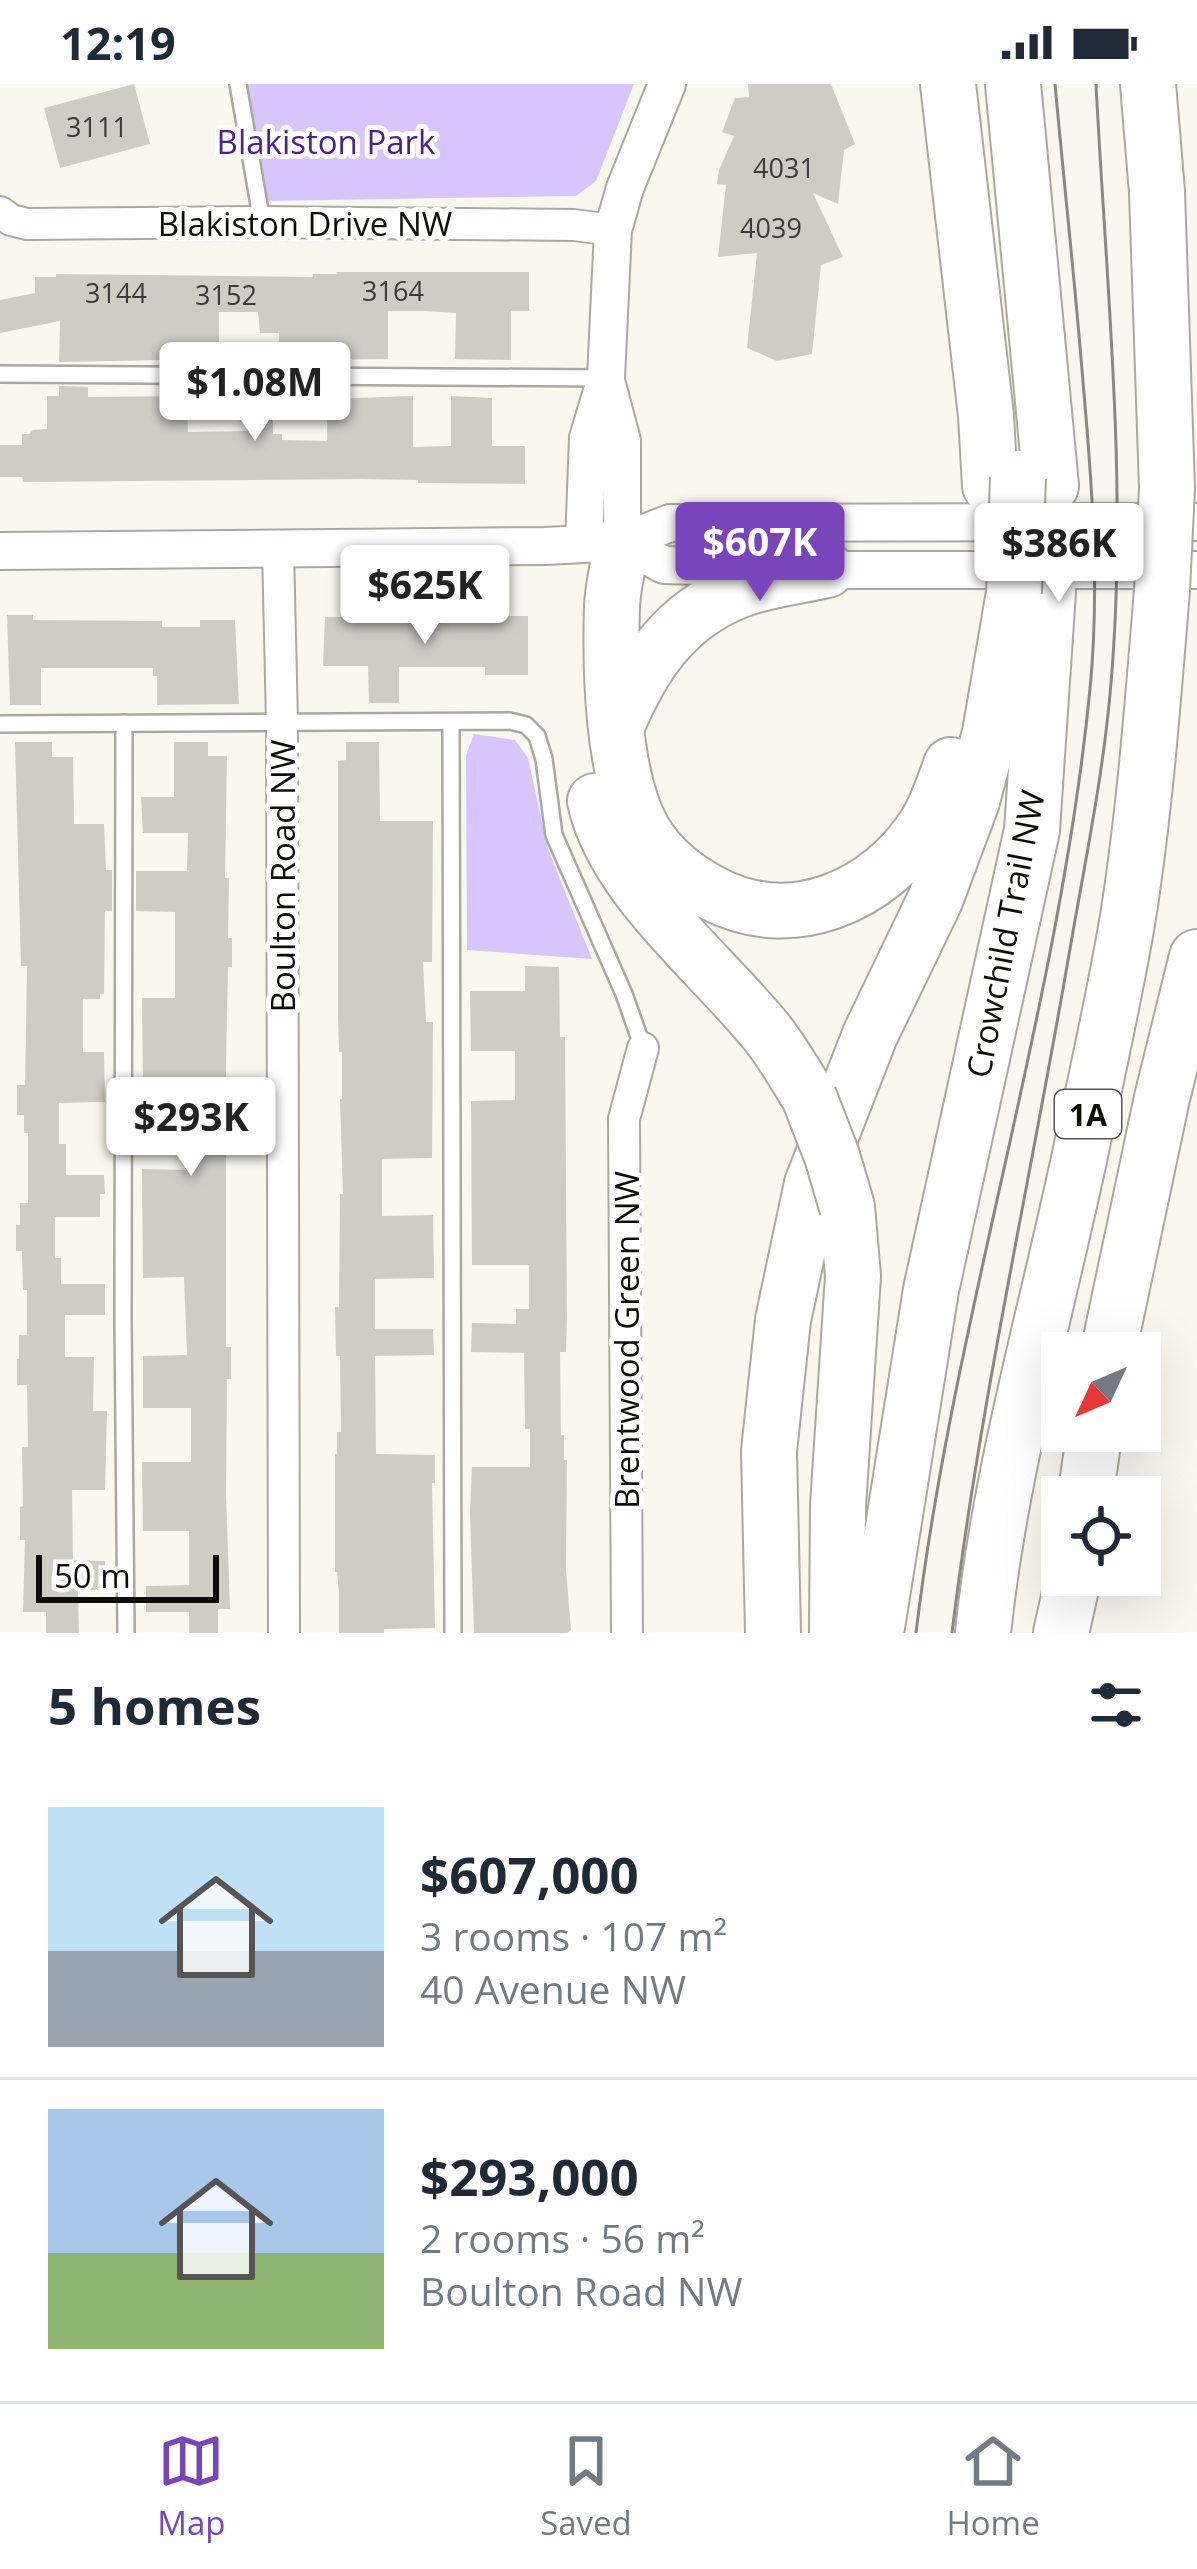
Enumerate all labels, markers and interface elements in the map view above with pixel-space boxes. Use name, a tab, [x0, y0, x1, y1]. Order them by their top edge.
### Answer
text: 12:19	[60, 12, 176, 73]
house number: 3111	[66, 108, 128, 145]
park label: Blakiston Park	[217, 119, 436, 164]
house number: 4031	[753, 149, 815, 186]
street label: Blakiston Drive NW	[158, 201, 452, 246]
house number: 4039	[740, 209, 802, 246]
house number: 3164	[362, 272, 424, 309]
house number: 3144	[85, 274, 147, 311]
house number: 3152	[195, 276, 257, 313]
pin: $1.08M	[157, 342, 353, 444]
text: $1.08M	[186, 354, 324, 407]
pin: $607K	[676, 502, 844, 604]
pin: $386K	[975, 503, 1143, 605]
text: $607K	[702, 514, 818, 567]
text: $386K	[1001, 515, 1117, 568]
pin: $625K	[341, 545, 509, 647]
text: $625K	[367, 557, 483, 610]
street label: Boulton Road NW	[260, 740, 305, 1012]
street label: Crowchild Trail NW	[955, 787, 1055, 1081]
pin: $293K	[107, 1077, 275, 1179]
text: $293K	[133, 1089, 249, 1142]
road number: 1A	[1055, 1090, 1121, 1138]
street label: Brentwood Green NW	[604, 1171, 649, 1509]
north arrow	[1041, 1332, 1161, 1452]
map controls	[1041, 1332, 1161, 1596]
button: locate	[1041, 1476, 1161, 1596]
scale bar	[36, 1549, 219, 1602]
text: 50 m	[54, 1553, 131, 1598]
text: 5 homes	[48, 1670, 261, 1740]
icon: filters	[1083, 1672, 1149, 1738]
text: $607,000	[420, 1839, 639, 1909]
icon: home	[144, 1855, 288, 1999]
text: 3 rooms · 107 m²	[420, 1909, 727, 1962]
text: 40 Avenue NW	[420, 1962, 686, 2015]
text: $293,000	[420, 2141, 639, 2211]
icon: home	[144, 2157, 288, 2301]
text: 2 rooms · 56 m²	[420, 2211, 705, 2264]
text: Boulton Road NW	[420, 2264, 742, 2317]
tab: Map	[157, 2428, 226, 2545]
tab: Saved	[540, 2428, 632, 2545]
tab: Home	[946, 2428, 1040, 2545]

